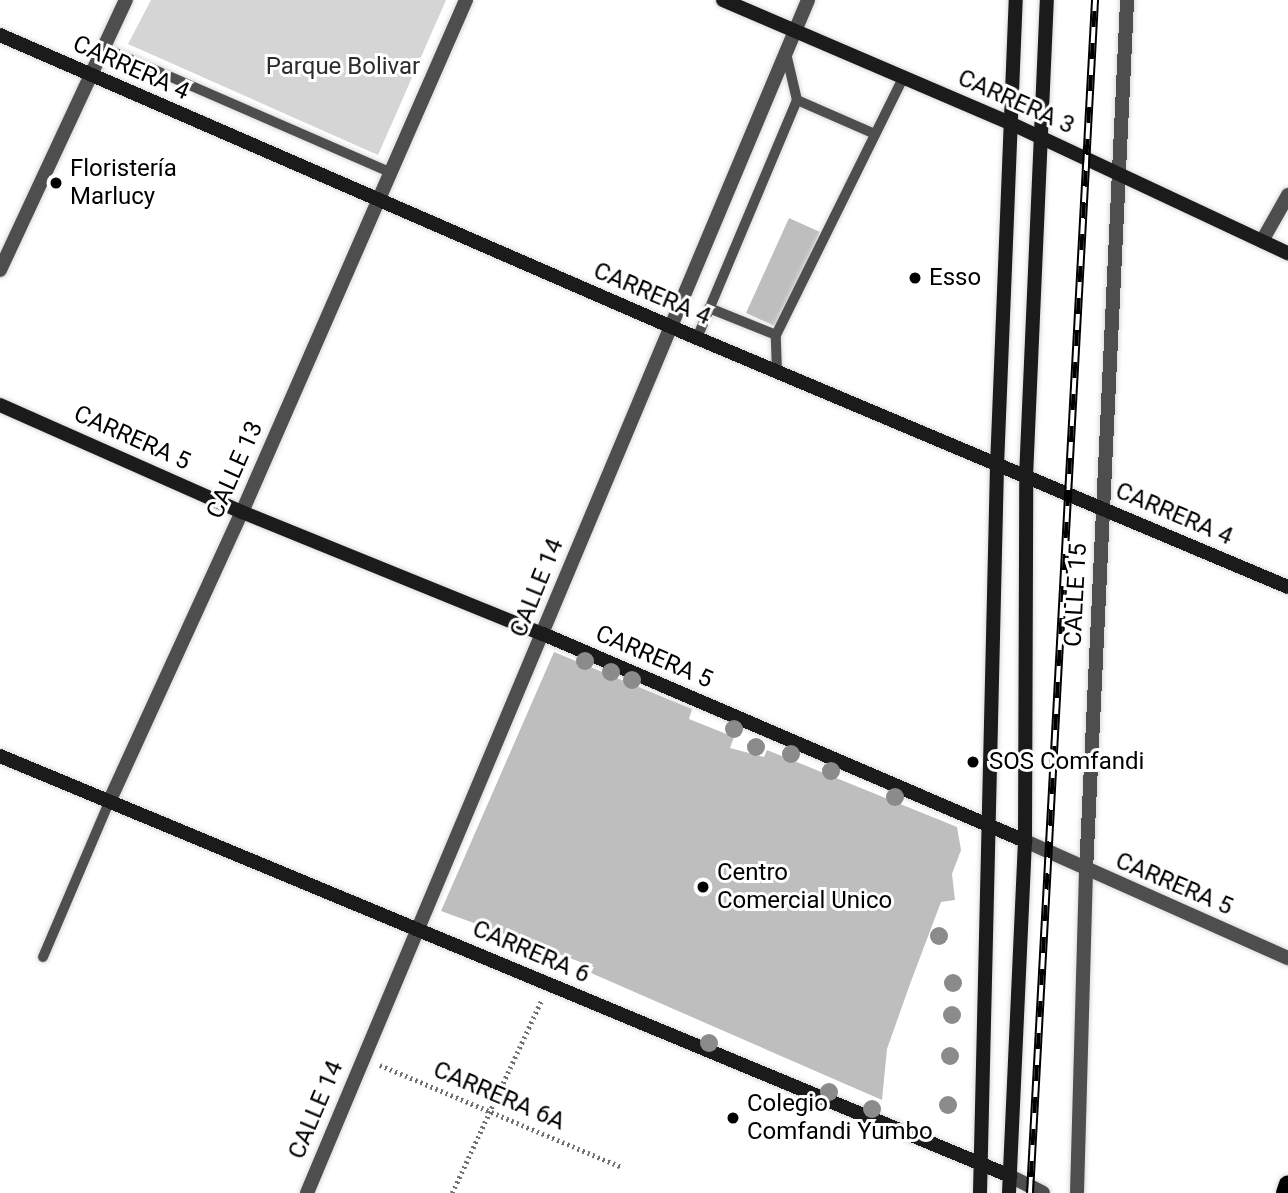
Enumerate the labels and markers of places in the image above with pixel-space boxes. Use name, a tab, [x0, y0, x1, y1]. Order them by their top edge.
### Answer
place label: Floristería Marlucy	[70, 155, 177, 211]
marker: Floristería Marlucy	[48, 175, 64, 191]
place label: Esso	[929, 264, 981, 292]
marker: Esso	[907, 270, 923, 286]
place label: SOS Comfandi	[989, 748, 1144, 776]
marker: SOS Comfandi	[963, 752, 983, 772]
place label: Centro Comercial Unico	[717, 859, 892, 915]
marker: Centro Comercial Unico	[695, 879, 711, 895]
place label: Colegio Comfandi Yumbo	[747, 1090, 933, 1146]
marker: Colegio Comfandi Yumbo	[725, 1110, 741, 1126]

